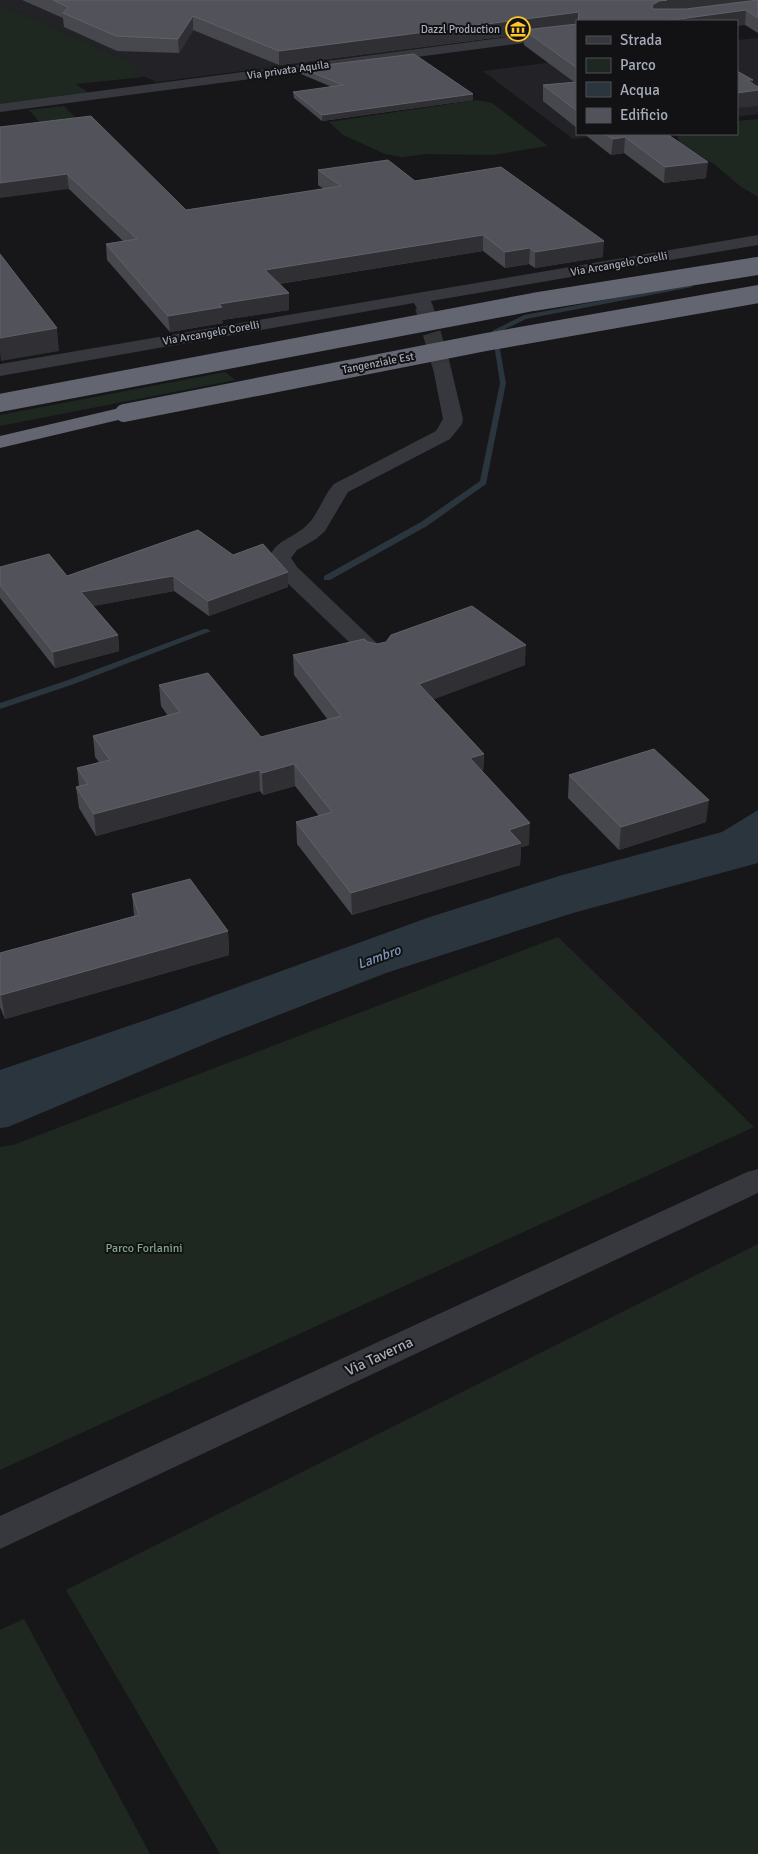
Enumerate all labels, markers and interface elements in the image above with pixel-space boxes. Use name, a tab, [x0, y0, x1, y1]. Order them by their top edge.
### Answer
museum icon: Dazzl Production	[505, 16, 531, 42]
legend	[576, 20, 738, 135]
place label: Dazzl Production	[421, 23, 500, 36]
text: Strada	[620, 31, 662, 49]
text: Parco	[620, 56, 656, 74]
street label: Via privata Aquila	[246, 58, 330, 82]
text: Acqua	[620, 81, 660, 99]
text: Edificio	[620, 106, 668, 124]
street label: Via Arcangelo Corelli	[570, 249, 668, 279]
street label: Via Arcangelo Corelli	[162, 318, 260, 348]
street label: Tangenziale Est	[341, 350, 415, 376]
water label: Lambro	[355, 941, 404, 973]
park label: Parco Forlanini	[105, 1241, 183, 1256]
street label: Via Taverna	[342, 1332, 416, 1380]

